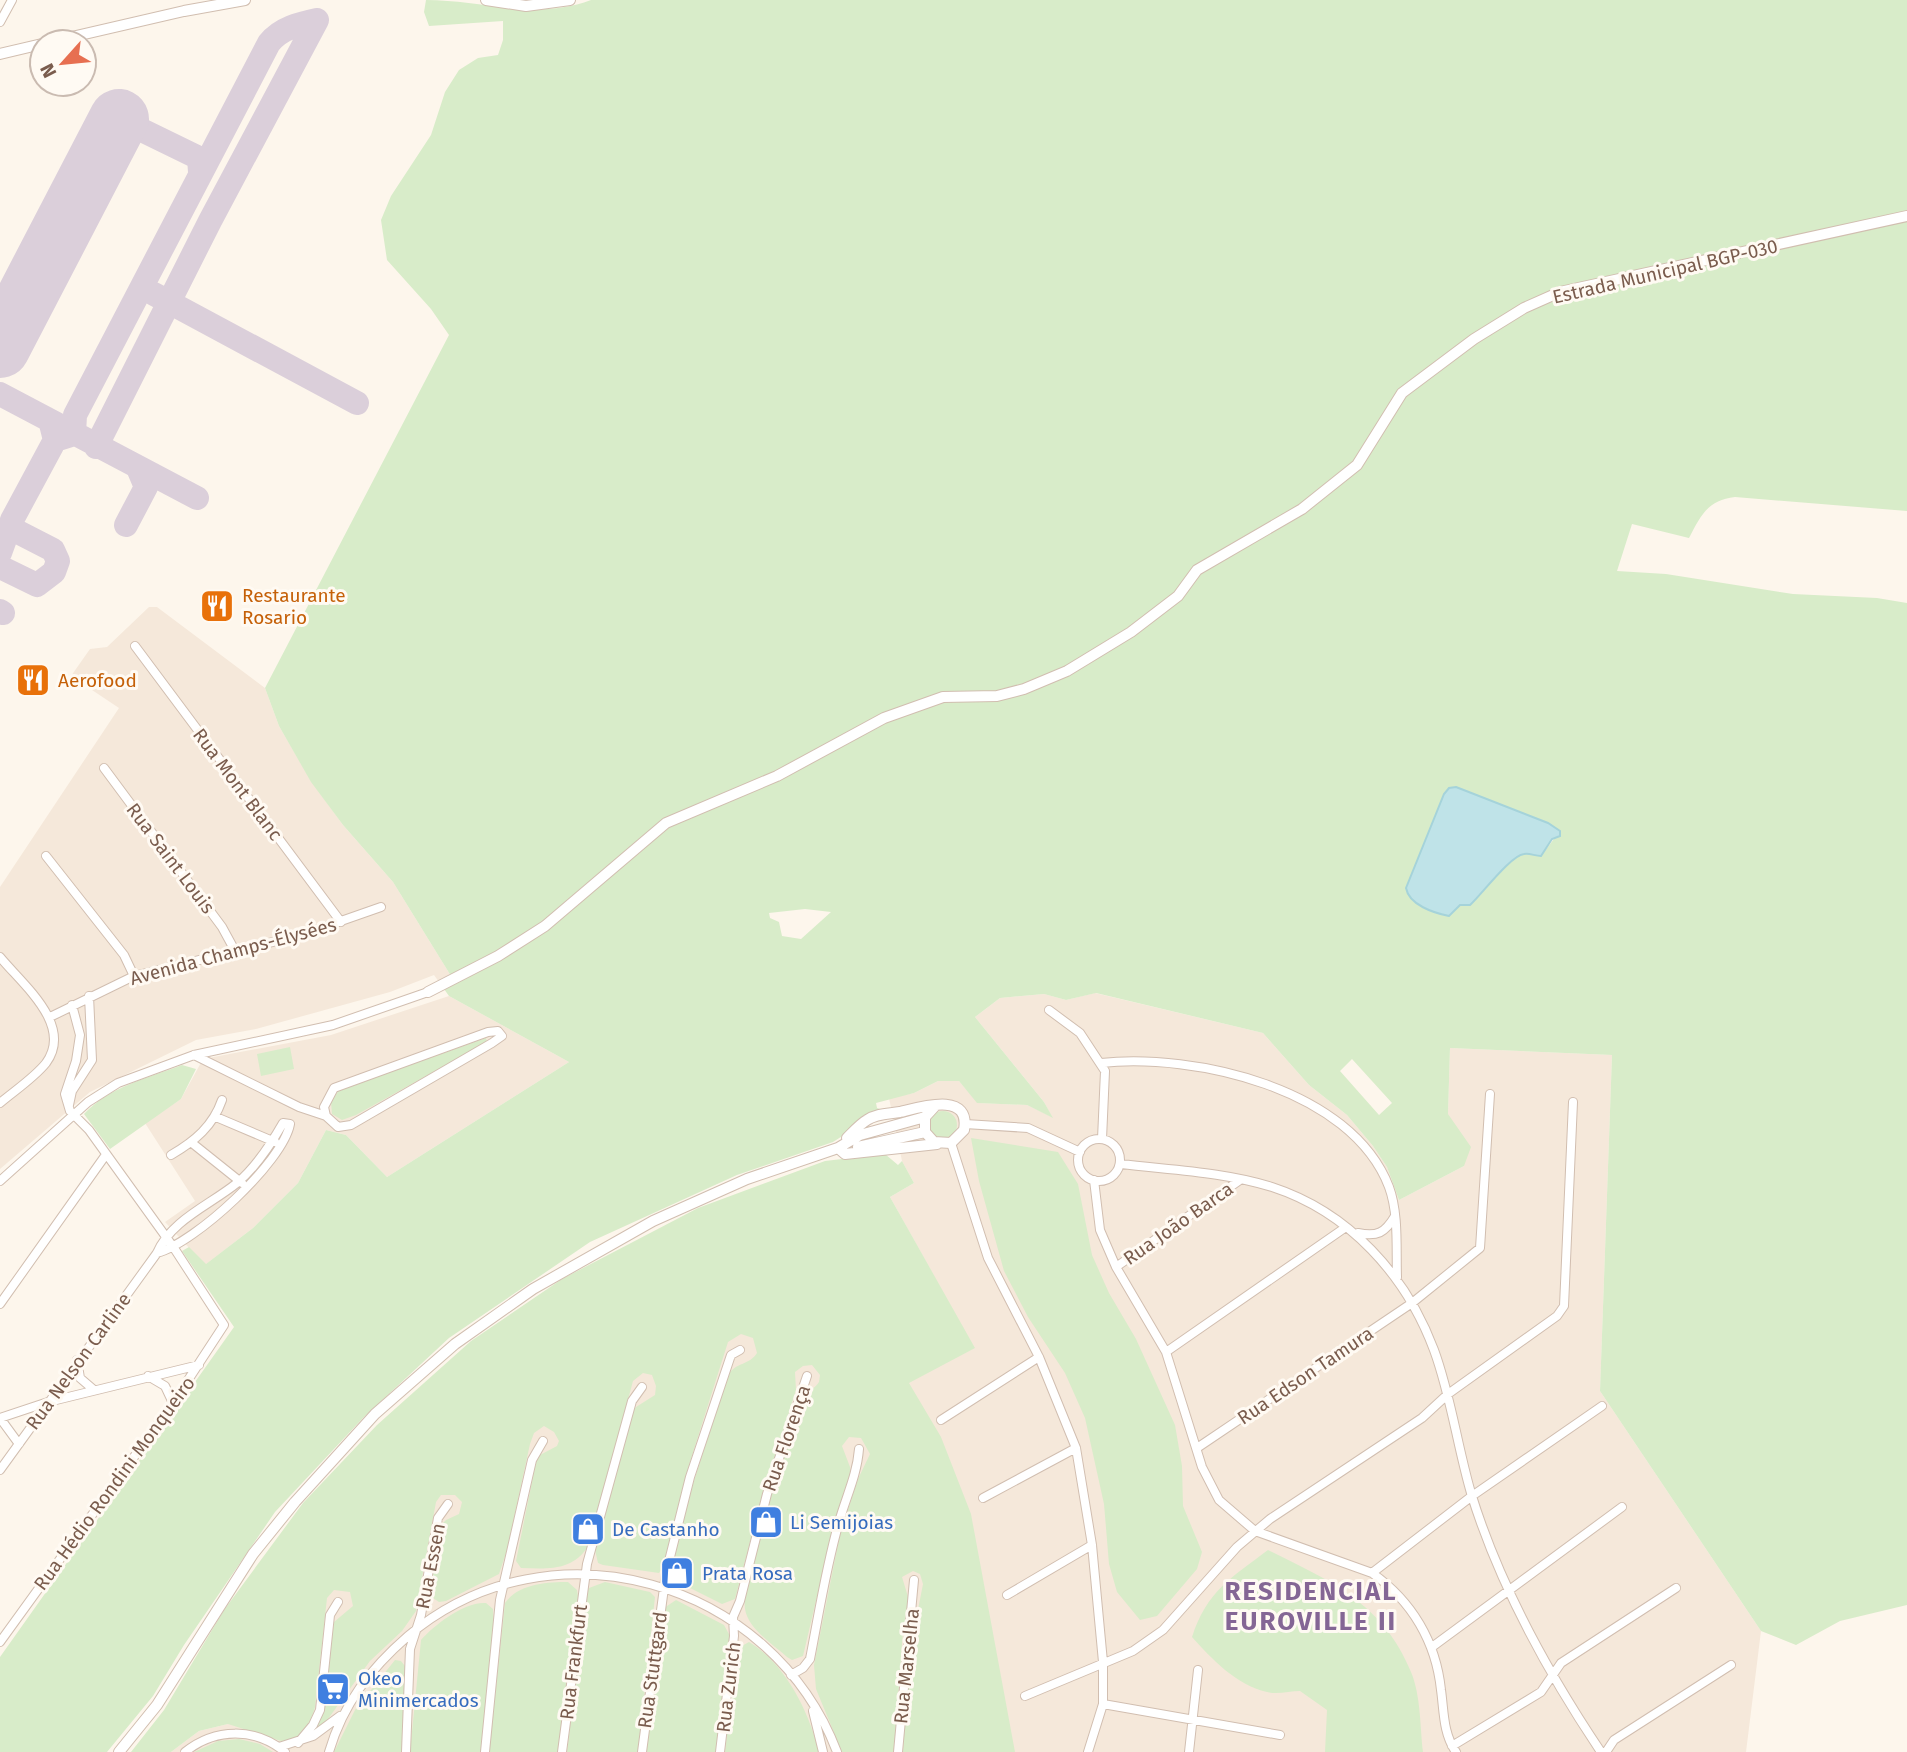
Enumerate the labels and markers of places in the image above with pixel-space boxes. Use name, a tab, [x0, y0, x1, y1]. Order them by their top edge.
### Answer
place label: Restaurante Rosario	[242, 584, 346, 629]
restaurant icon: Restaurante Rosario	[198, 587, 236, 625]
restaurant icon: Aerofood	[14, 661, 52, 699]
place label: Aerofood	[58, 669, 137, 692]
shop icon: Li Semijoias	[747, 1503, 785, 1541]
shop icon: De Castanho	[569, 1510, 607, 1548]
place label: Li Semijoias	[790, 1511, 893, 1534]
place label: De Castanho	[612, 1518, 720, 1541]
shop icon: Prata Rosa	[658, 1554, 696, 1592]
place label: Prata Rosa	[702, 1562, 793, 1585]
place label: Okeo Minimercados	[358, 1667, 479, 1712]
supermarket icon: Okeo Minimercados	[314, 1670, 352, 1708]

